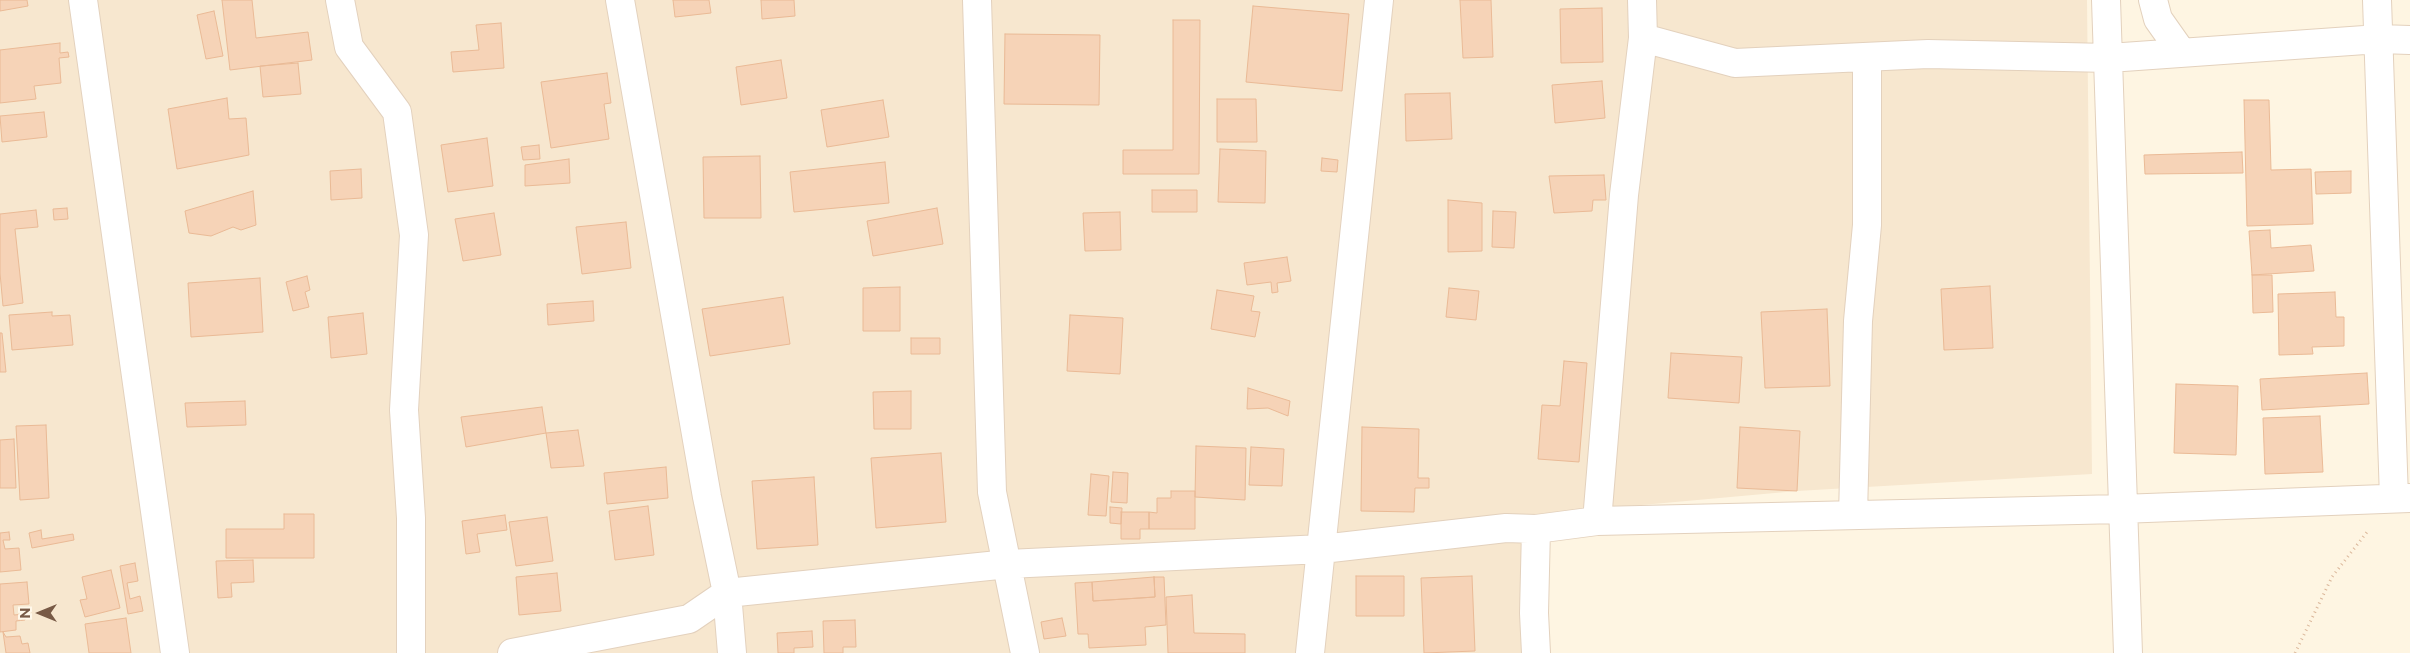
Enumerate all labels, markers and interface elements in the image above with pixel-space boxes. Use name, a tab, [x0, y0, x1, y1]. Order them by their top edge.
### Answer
north arrow	[15, 588, 65, 638]
text: N	[16, 607, 34, 619]

